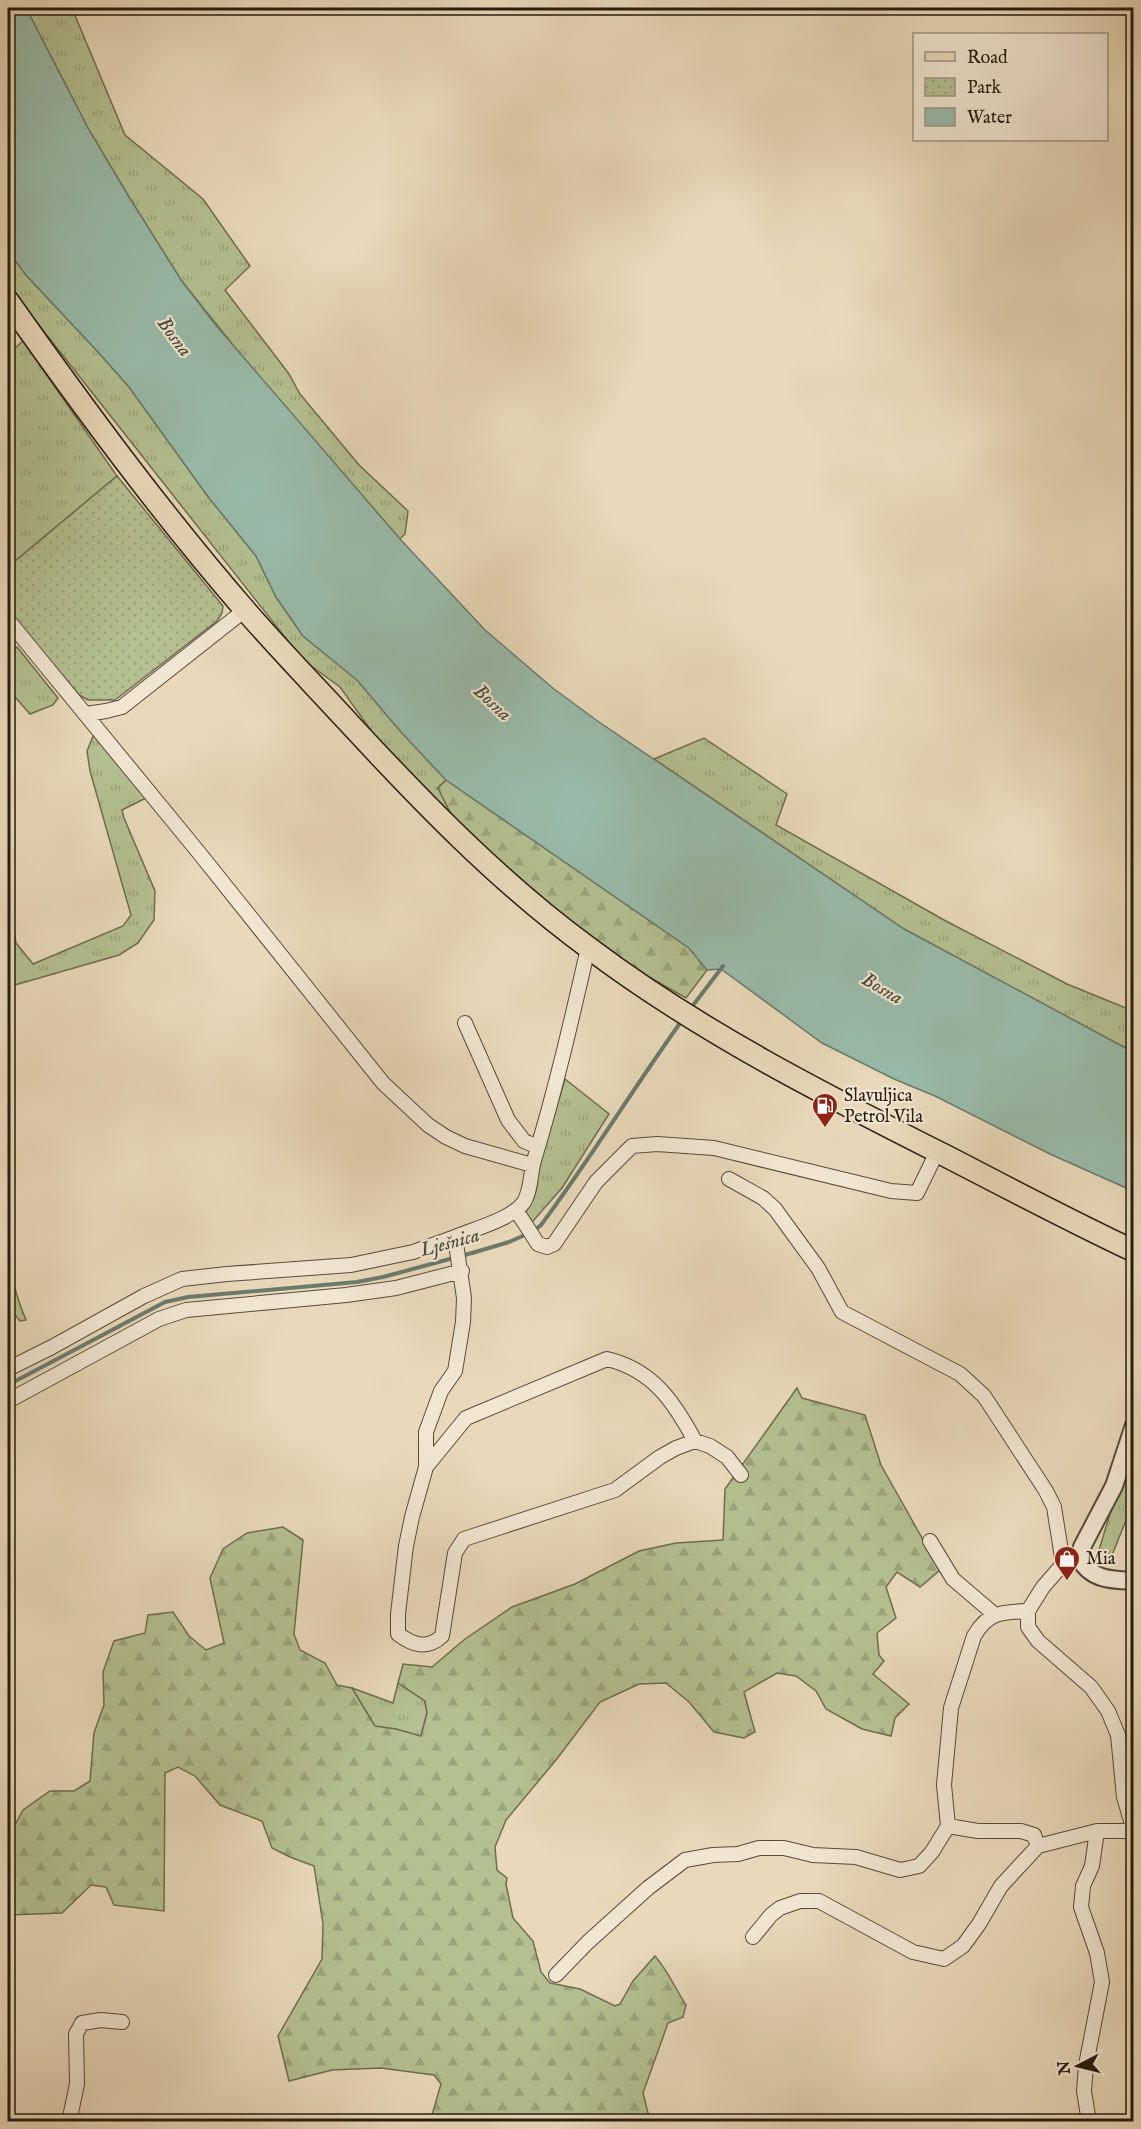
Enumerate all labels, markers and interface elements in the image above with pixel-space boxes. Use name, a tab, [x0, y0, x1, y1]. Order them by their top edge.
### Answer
legend	[913, 33, 1108, 141]
text: Road	[967, 47, 1008, 70]
text: Park	[967, 77, 1002, 100]
text: Water	[967, 107, 1012, 130]
water label: Bosna	[151, 312, 197, 362]
water label: Bosna	[467, 679, 517, 727]
water label: Bosna	[857, 967, 907, 1011]
place label: Slavuljica Petrol Vila	[844, 1085, 923, 1129]
fuel station icon: Slavuljica Petrol Vila	[810, 1091, 840, 1129]
water label: Lješnica	[417, 1223, 483, 1263]
shop icon: Mia	[1052, 1544, 1082, 1582]
place label: Mia	[1086, 1548, 1116, 1571]
north arrow	[1048, 2036, 1108, 2096]
text: N	[1054, 2059, 1076, 2077]

